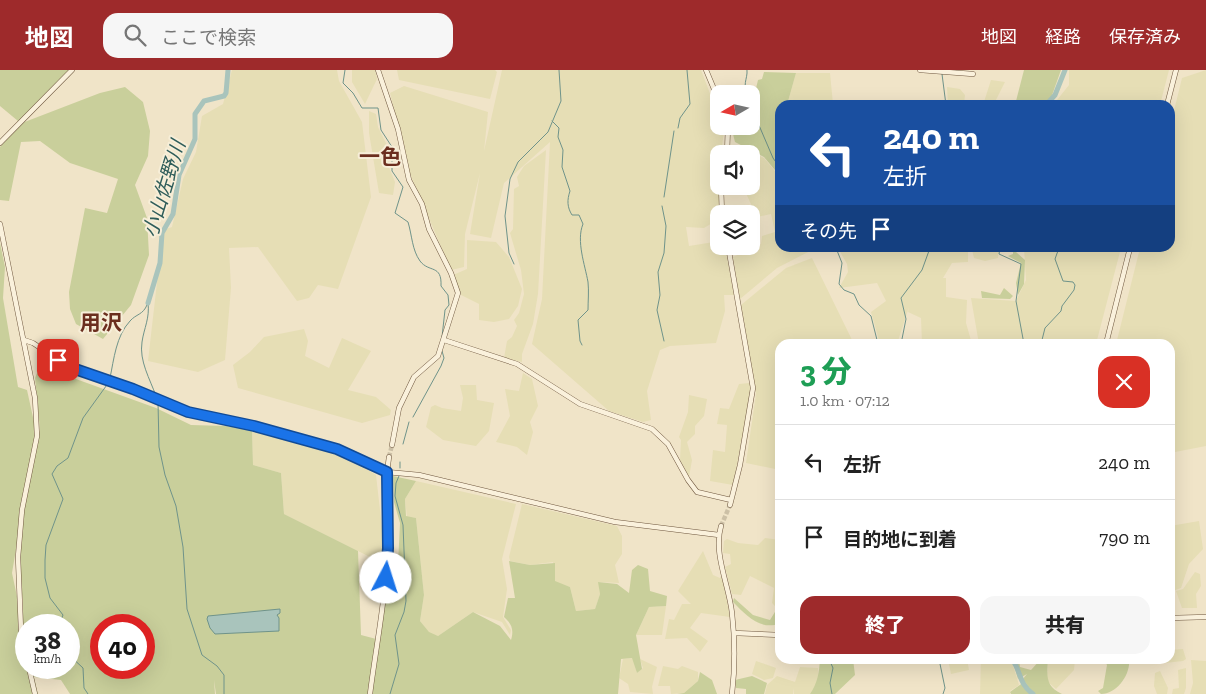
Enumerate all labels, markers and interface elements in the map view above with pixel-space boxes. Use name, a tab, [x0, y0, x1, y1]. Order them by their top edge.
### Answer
search box	[103, 13, 453, 58]
icon: search	[121, 21, 149, 49]
text: 地図	[25, 23, 73, 52]
text: ここで検索	[161, 26, 256, 49]
text: 地図	[981, 26, 1017, 48]
text: 経路	[1045, 26, 1081, 48]
text: 保存済み	[1109, 26, 1181, 48]
north arrow	[710, 85, 760, 135]
map controls	[710, 85, 760, 255]
text: 240 m	[883, 116, 979, 158]
icon: left	[800, 120, 865, 185]
water label: 小山佐野川	[138, 136, 191, 240]
district label: 一色	[359, 144, 401, 169]
button: sound	[710, 145, 760, 195]
text: 左折	[883, 163, 927, 190]
button: layers	[710, 205, 760, 255]
icon: arrive	[867, 215, 895, 243]
text: その先	[800, 220, 857, 243]
district label: 用沢	[80, 310, 122, 335]
pin	[37, 339, 79, 381]
icon: arrive	[44, 346, 72, 374]
text: 3 分	[800, 354, 852, 390]
button: close	[1098, 356, 1150, 408]
text: 1.0 km · 07:12	[800, 391, 890, 410]
icon: left	[800, 448, 828, 476]
text: 240 m	[1098, 451, 1150, 474]
text: 左折	[843, 453, 881, 476]
icon: arrive	[800, 523, 828, 551]
text: 790 m	[1099, 526, 1150, 549]
text: 目的地に到着	[843, 528, 957, 551]
position arrow	[359, 551, 411, 603]
button: 終了	[800, 596, 970, 654]
button: 共有	[980, 596, 1150, 654]
speed limit sign: 40	[90, 614, 155, 679]
text: 38	[34, 625, 61, 655]
text: km/h	[34, 652, 61, 666]

